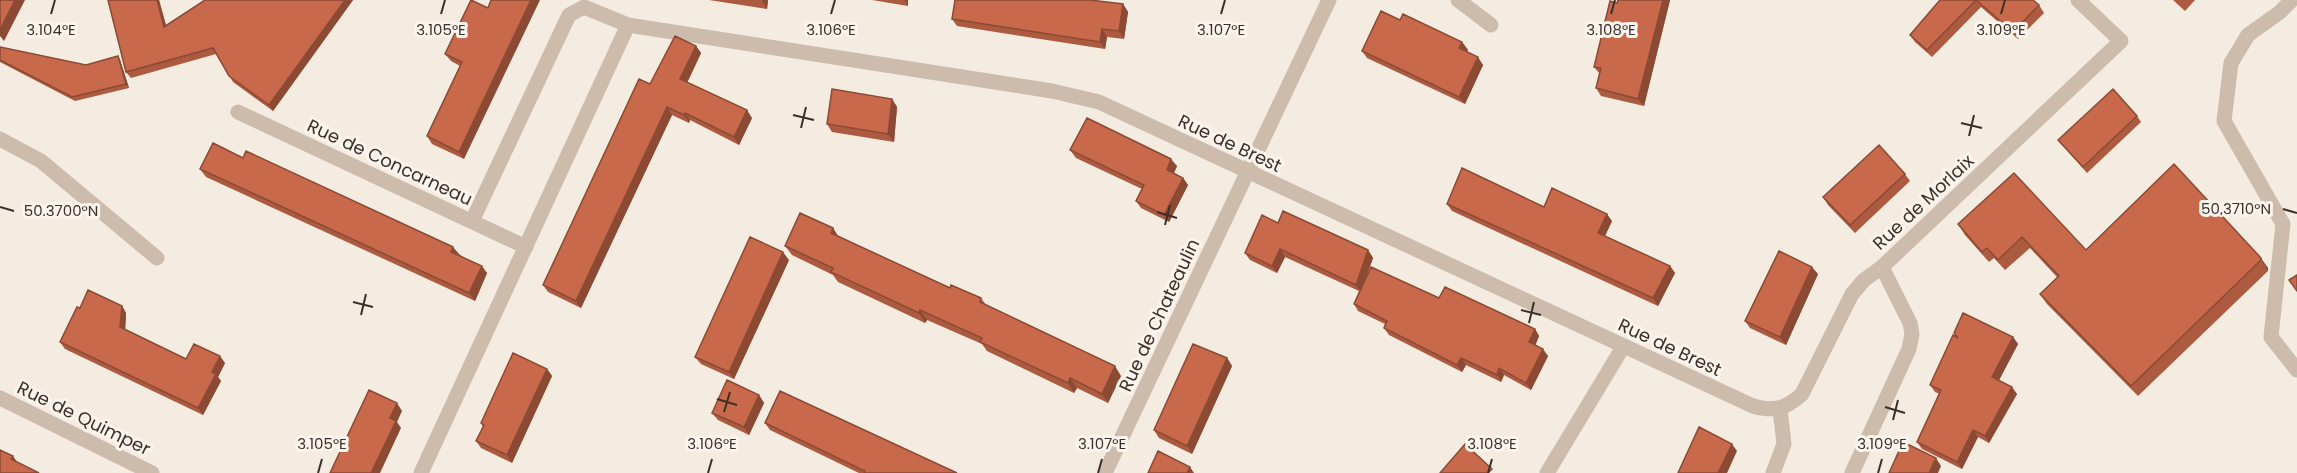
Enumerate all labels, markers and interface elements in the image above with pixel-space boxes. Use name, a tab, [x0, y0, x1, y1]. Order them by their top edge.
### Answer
text: 3.104°E	[26, 19, 76, 40]
text: 3.105°E	[416, 19, 466, 40]
text: 3.106°E	[806, 19, 856, 40]
text: 3.107°E	[1197, 19, 1245, 40]
text: 3.108°E	[1586, 19, 1636, 40]
text: 3.109°E	[1976, 19, 2026, 40]
street label: Rue de Brest	[1174, 108, 1286, 178]
street label: Rue de Concarneau	[303, 113, 477, 211]
street label: Rue de Morlaix	[1867, 148, 1979, 255]
text: 50.3710°N	[2201, 198, 2271, 219]
text: 50.3700°N	[24, 200, 98, 221]
street label: Rue de Chateaulin	[1113, 235, 1205, 395]
street label: Rue de Brest	[1614, 312, 1726, 382]
street label: Rue de Quimper	[13, 375, 155, 461]
text: 3.105°E	[297, 433, 347, 454]
text: 3.106°E	[687, 433, 737, 454]
text: 3.107°E	[1078, 433, 1126, 454]
text: 3.108°E	[1467, 433, 1517, 454]
text: 3.109°E	[1857, 433, 1907, 454]

